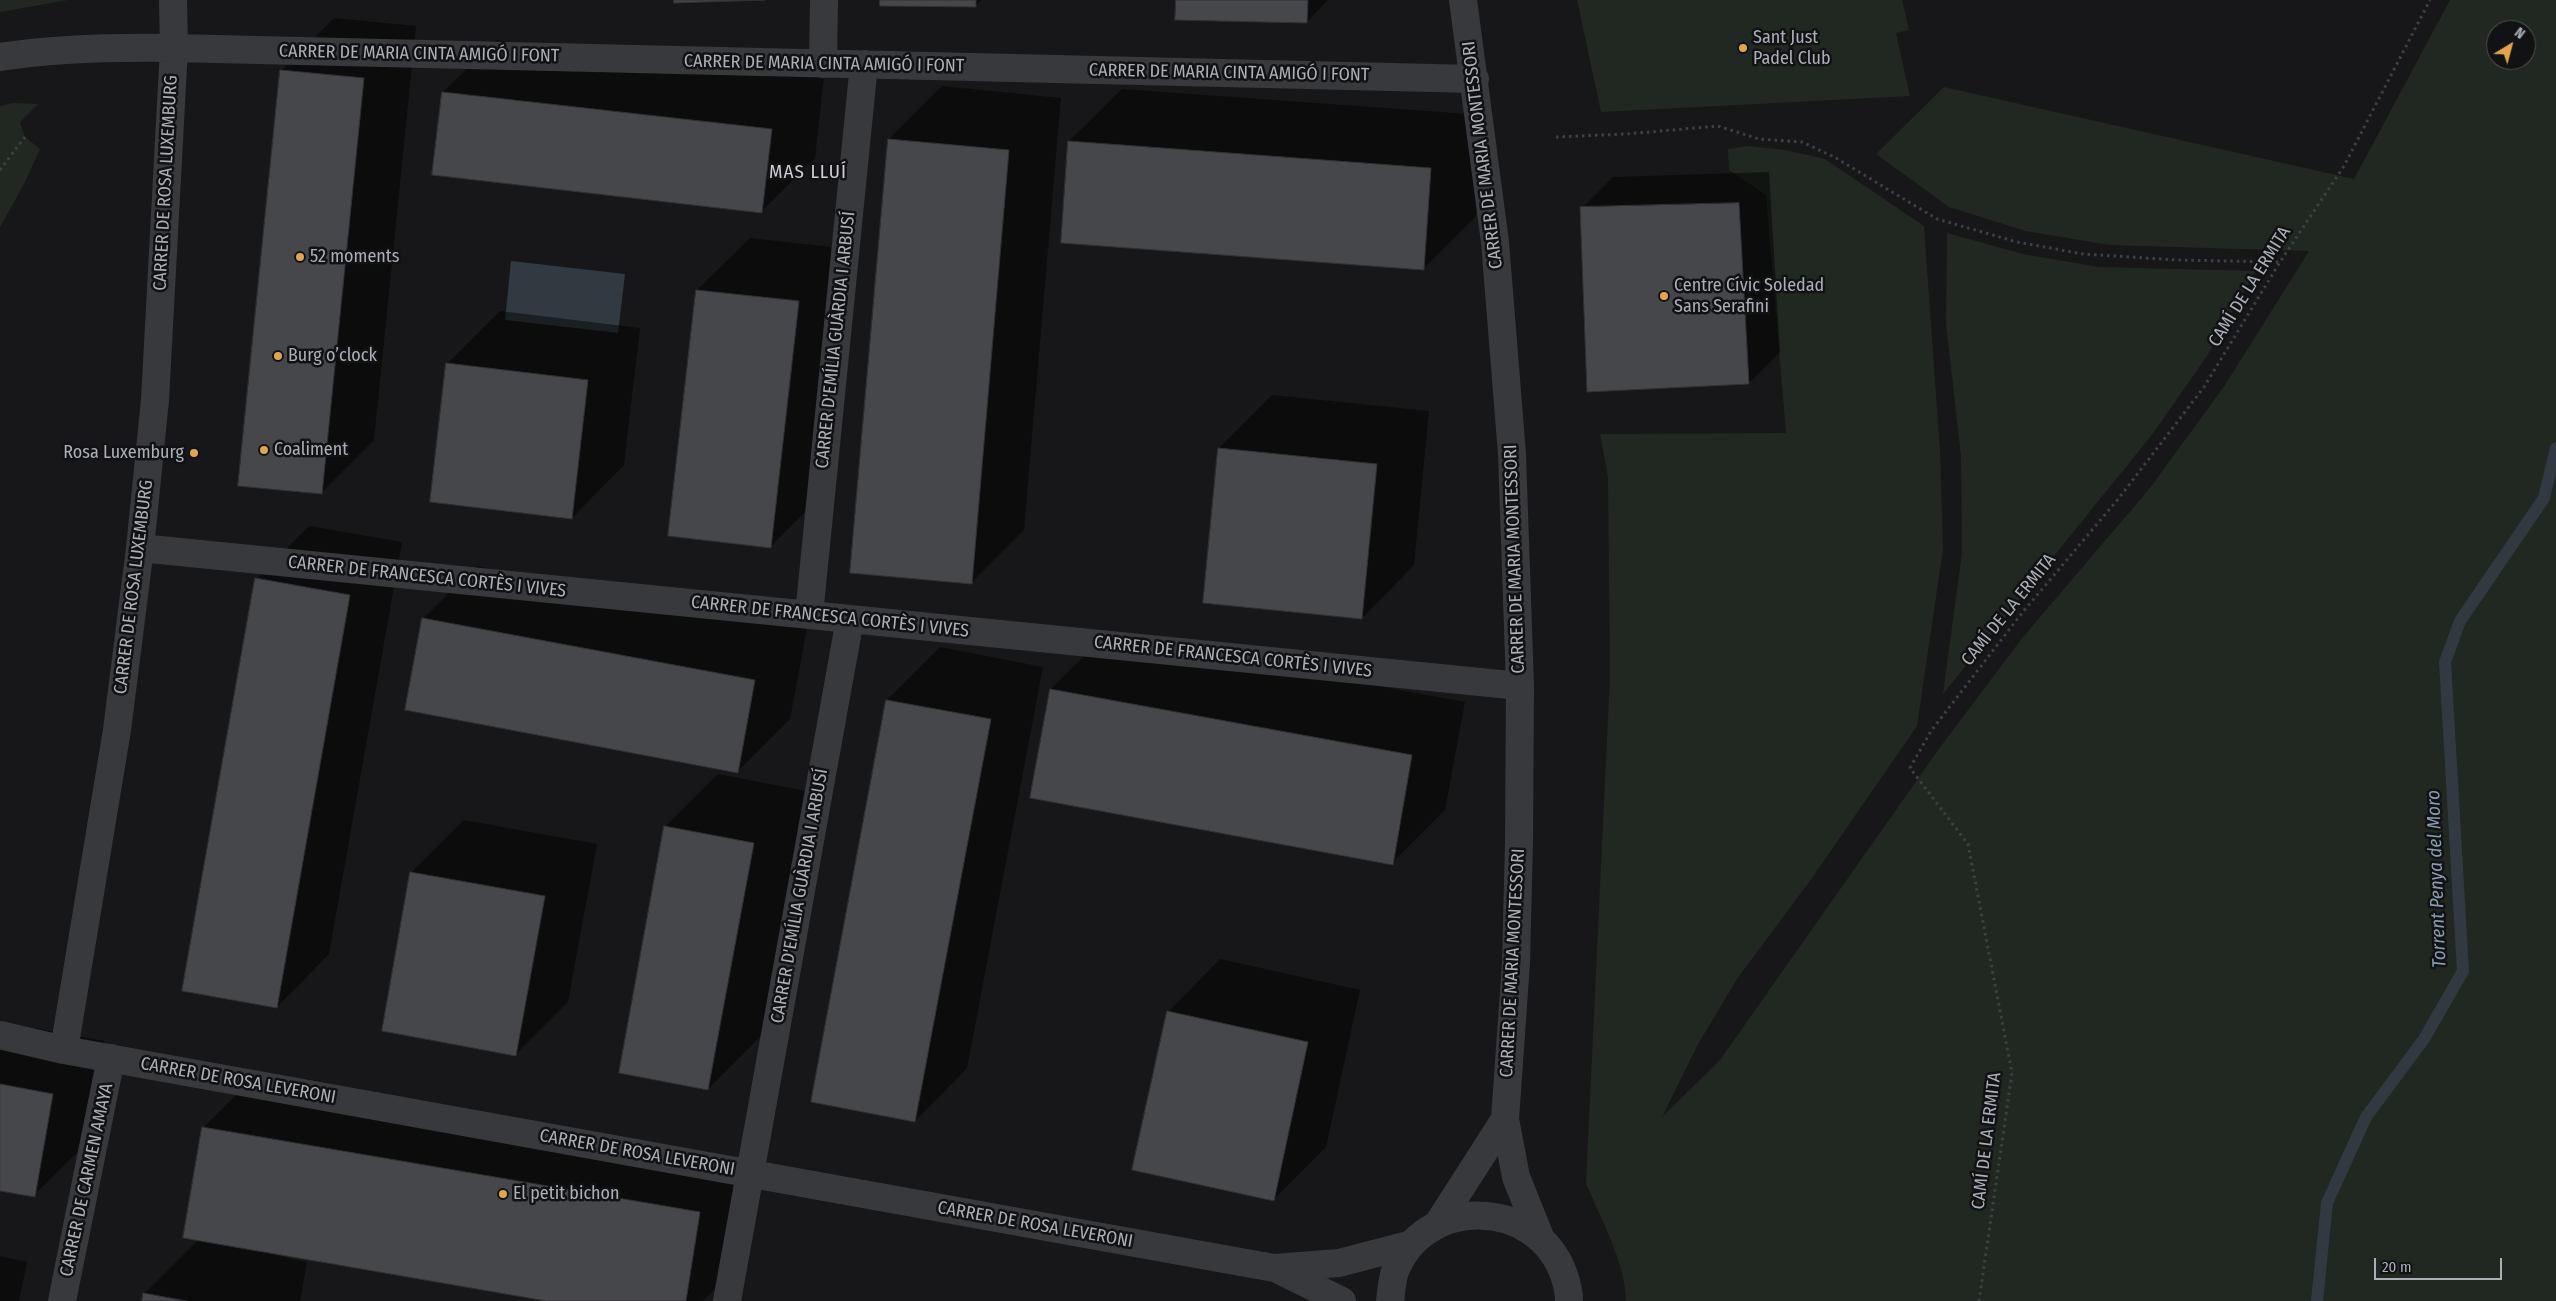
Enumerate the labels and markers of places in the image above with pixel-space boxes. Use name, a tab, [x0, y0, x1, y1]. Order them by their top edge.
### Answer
place label: Sant Just Padel Club	[1753, 27, 1831, 70]
marker: Sant Just Padel Club	[1737, 42, 1749, 54]
place label: 52 moments	[310, 246, 399, 268]
marker: 52 moments	[294, 251, 306, 263]
place label: Centre Cívic Soledad Sans Serafini	[1674, 275, 1824, 318]
marker: Centre Cívic Soledad Sans Serafini	[1658, 290, 1670, 302]
place label: Burg o’clock	[288, 345, 377, 367]
marker: Burg o’clock	[272, 350, 284, 362]
place label: Coaliment	[274, 439, 348, 461]
place label: Rosa Luxemburg	[63, 442, 184, 464]
marker: Coaliment	[258, 444, 270, 456]
marker: Rosa Luxemburg	[188, 447, 200, 459]
place label: El petit bichon	[513, 1183, 620, 1205]
marker: El petit bichon	[497, 1188, 509, 1200]

